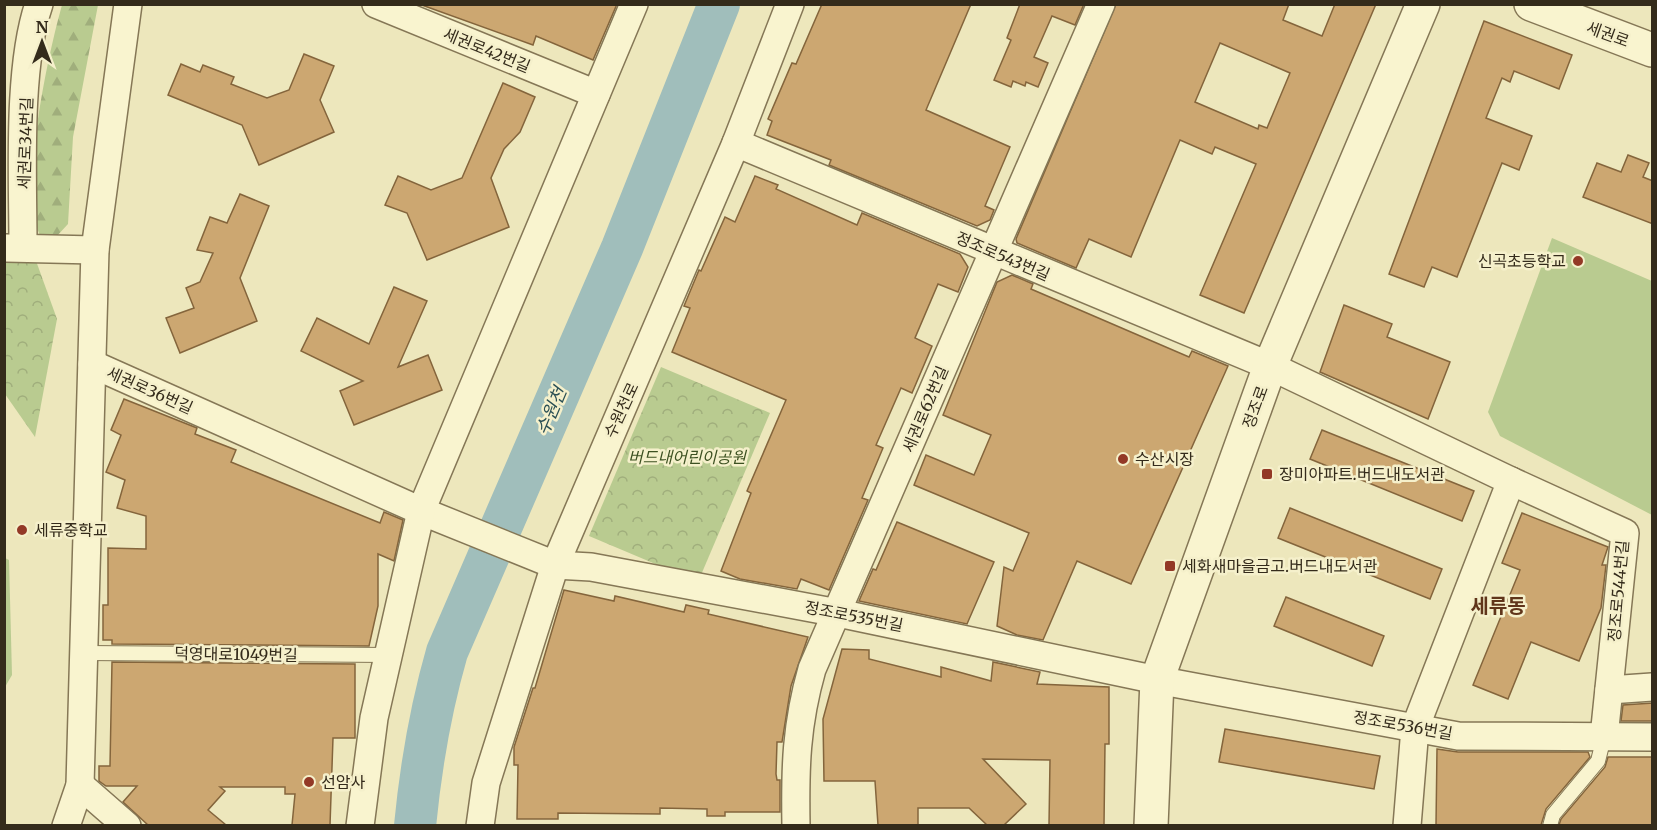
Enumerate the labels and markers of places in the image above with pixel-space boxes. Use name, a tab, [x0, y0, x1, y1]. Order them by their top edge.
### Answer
place label: 신곡초등학교	[1478, 251, 1566, 271]
marker: 신곡초등학교	[1571, 254, 1585, 268]
place label: 수산시장	[1135, 449, 1194, 469]
marker: 수산시장	[1116, 452, 1130, 466]
place label: 장미아파트.버드내도서관	[1279, 464, 1445, 484]
marker: 장미아파트.버드내도서관	[1260, 467, 1274, 481]
place label: 세류중학교	[34, 520, 108, 540]
marker: 세류중학교	[15, 523, 29, 537]
place label: 세화새마을금고.버드내도서관	[1182, 556, 1378, 576]
marker: 세화새마을금고.버드내도서관	[1163, 559, 1177, 573]
place label: 선암사	[321, 772, 365, 792]
marker: 선암사	[302, 775, 316, 789]

